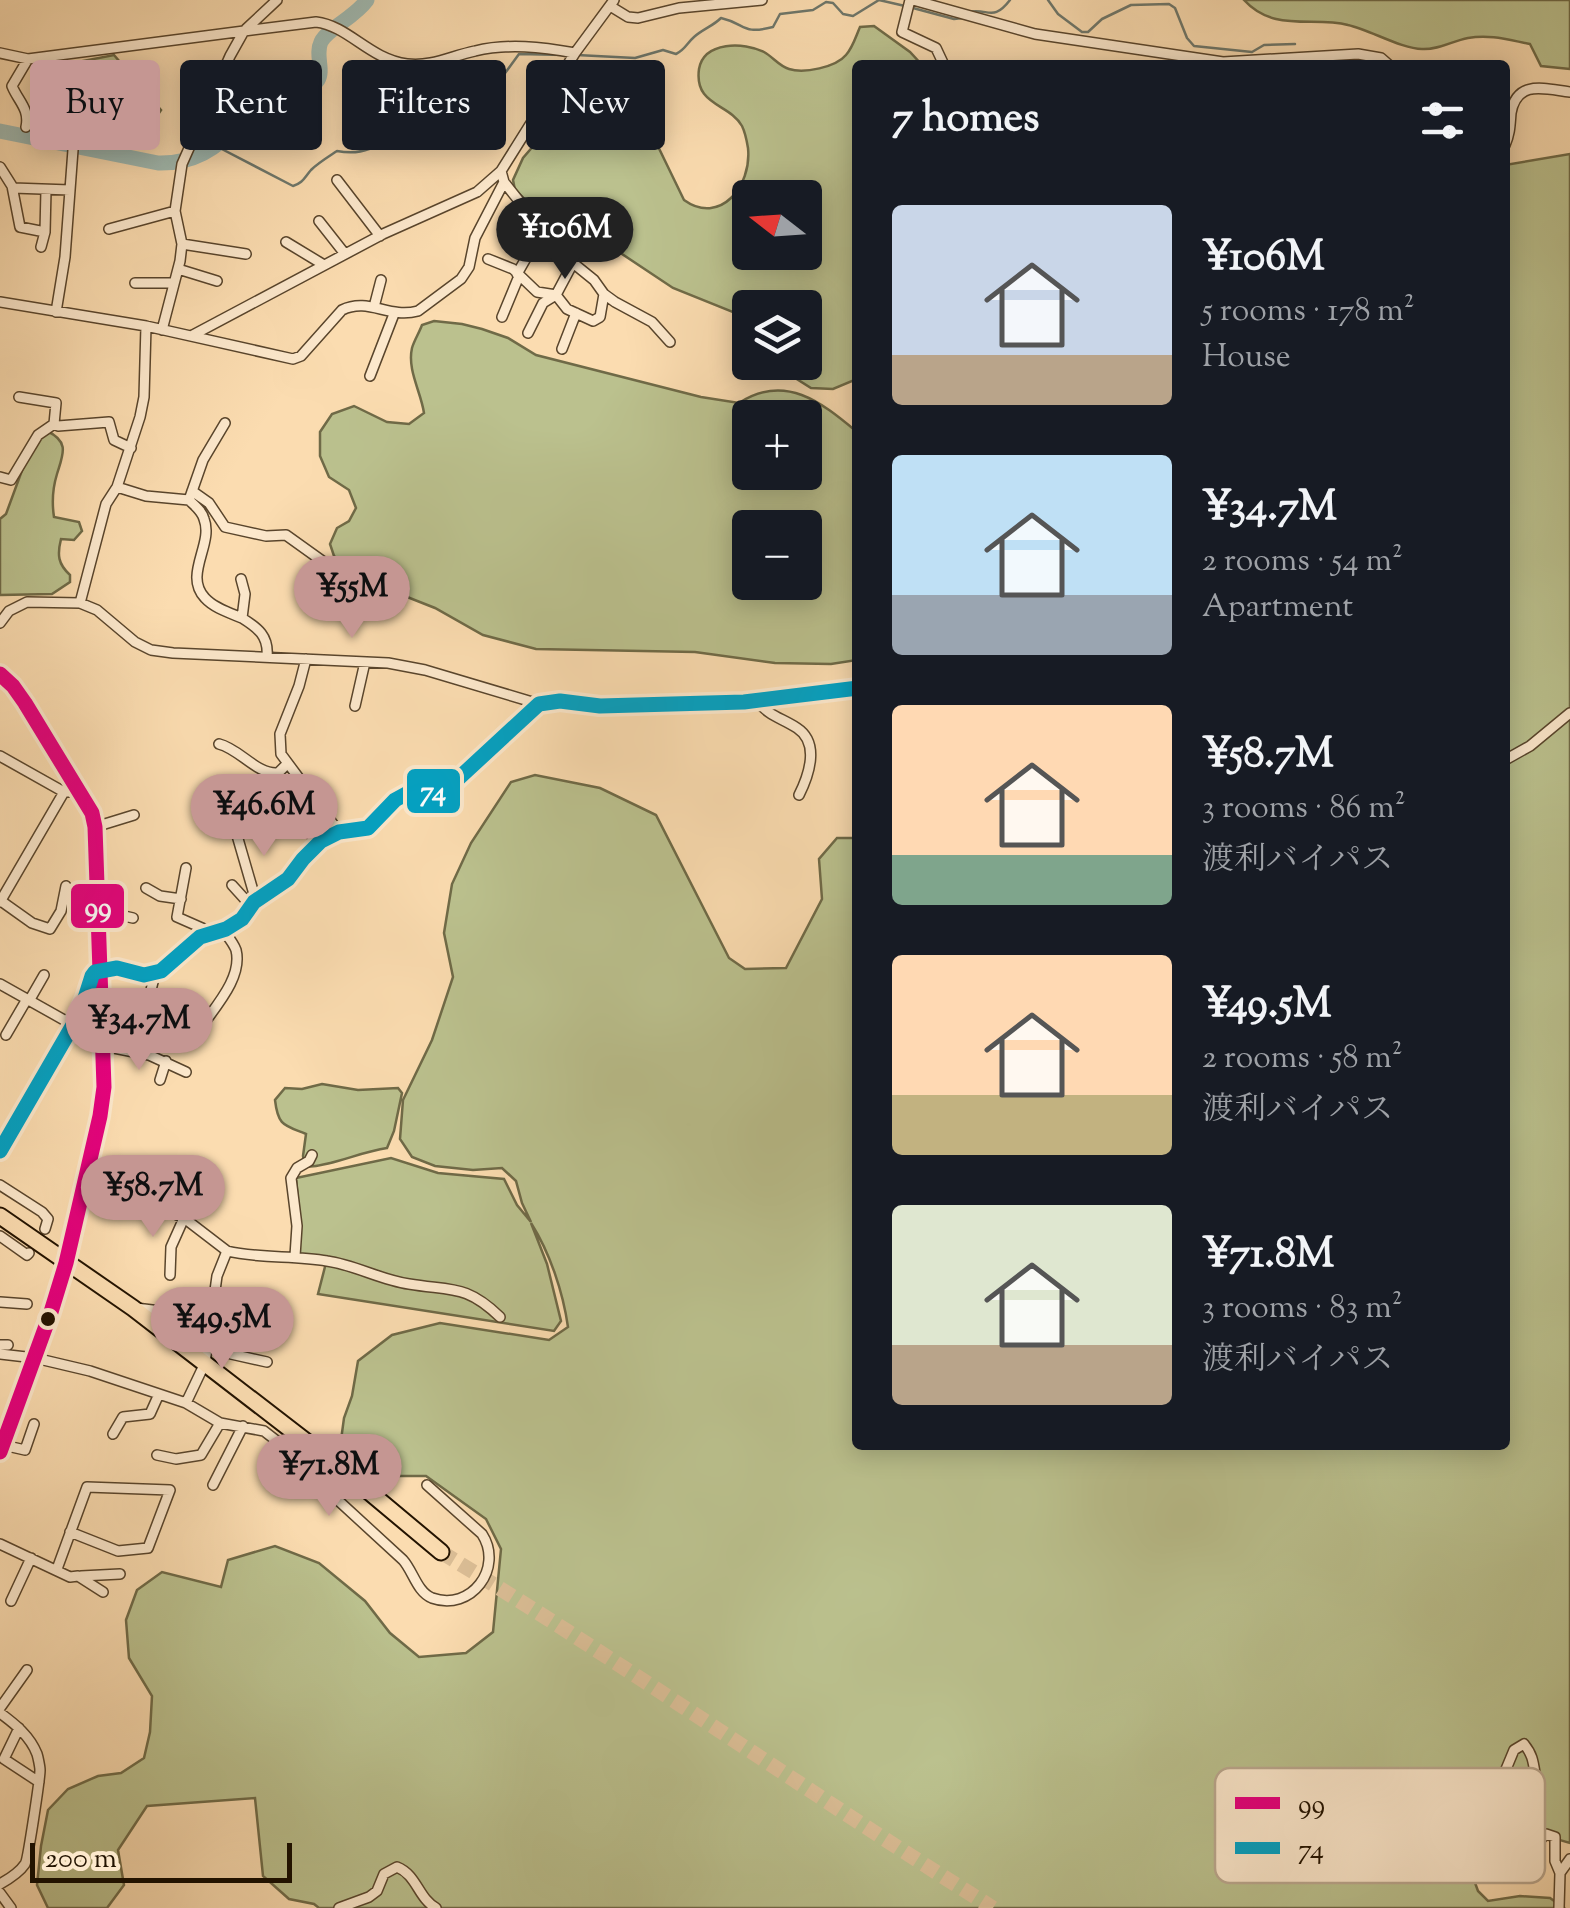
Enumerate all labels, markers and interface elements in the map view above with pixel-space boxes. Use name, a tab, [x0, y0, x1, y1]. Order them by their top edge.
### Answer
chip: Buy	[30, 60, 160, 150]
chip: Rent	[180, 60, 322, 150]
chip: Filters	[342, 60, 506, 150]
chip: New	[526, 60, 665, 150]
text: 7 homes	[892, 90, 1040, 150]
icon: filters	[1415, 93, 1470, 148]
north arrow	[732, 180, 822, 270]
map controls	[732, 180, 822, 600]
pin: ¥106M	[495, 197, 635, 282]
text: ¥106M	[518, 206, 612, 252]
text: ¥106M	[1202, 229, 1325, 289]
icon: home	[972, 245, 1092, 365]
text: 5 rooms · 178 m²	[1202, 289, 1414, 335]
button: layers	[732, 290, 822, 380]
text: House	[1202, 335, 1291, 381]
button: +	[732, 400, 822, 490]
text: ¥34.7M	[1202, 479, 1337, 539]
icon: home	[972, 495, 1092, 615]
button: −	[732, 510, 822, 600]
text: 2 rooms · 54 m²	[1202, 539, 1403, 585]
pin: ¥55M	[293, 556, 411, 641]
text: ¥55M	[316, 565, 388, 611]
text: Apartment	[1202, 585, 1353, 631]
text: ¥58.7M	[1202, 726, 1334, 786]
icon: home	[972, 745, 1092, 865]
line badge: 74	[405, 767, 462, 815]
text: 74	[420, 773, 446, 813]
pin: ¥46.6M	[183, 774, 345, 859]
text: ¥46.6M	[213, 783, 315, 829]
text: 3 rooms · 86 m²	[1202, 786, 1405, 832]
text: 渡利バイパス	[1202, 838, 1393, 884]
line badge: 99	[69, 882, 126, 930]
text: 99	[84, 889, 112, 929]
text: ¥49.5M	[1202, 976, 1331, 1036]
pin: ¥34.7M	[58, 988, 220, 1073]
icon: home	[972, 995, 1092, 1115]
text: ¥34.7M	[88, 997, 190, 1043]
text: 2 rooms · 58 m²	[1202, 1036, 1403, 1082]
text: 渡利バイパス	[1202, 1088, 1393, 1134]
pin: ¥58.7M	[72, 1155, 234, 1240]
text: ¥58.7M	[103, 1164, 203, 1210]
text: ¥71.8M	[1202, 1226, 1334, 1286]
icon: home	[972, 1245, 1092, 1365]
text: 3 rooms · 83 m²	[1202, 1286, 1402, 1332]
pin: ¥49.5M	[141, 1287, 303, 1372]
text: ¥49.5M	[173, 1296, 271, 1342]
unlabelled marker	[38, 1309, 58, 1329]
text: 渡利バイパス	[1202, 1338, 1393, 1384]
pin: ¥71.8M	[248, 1434, 410, 1519]
text: ¥71.8M	[279, 1443, 379, 1489]
legend	[1215, 1768, 1545, 1883]
text: 99	[1298, 1786, 1325, 1826]
text: 74	[1298, 1831, 1324, 1871]
scale bar	[30, 1838, 292, 1882]
text: 200 m	[45, 1840, 117, 1880]

